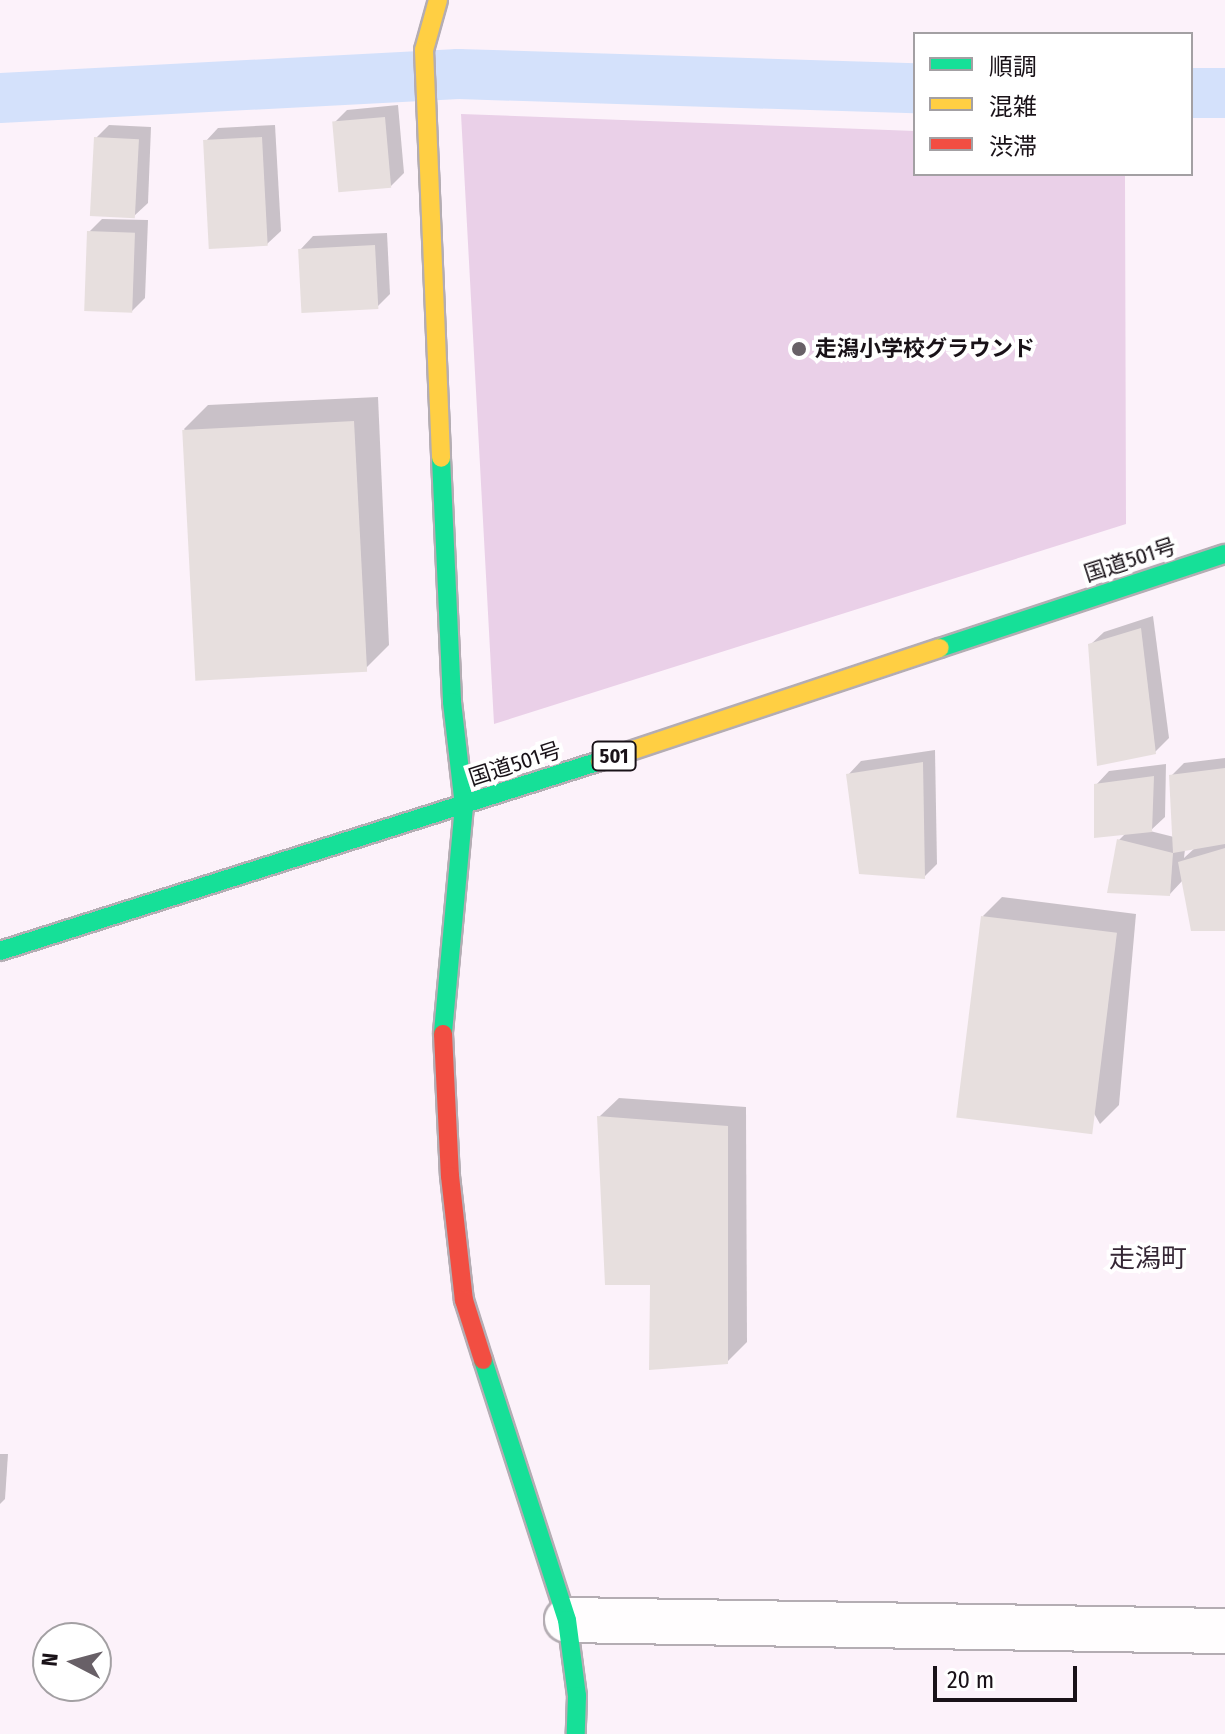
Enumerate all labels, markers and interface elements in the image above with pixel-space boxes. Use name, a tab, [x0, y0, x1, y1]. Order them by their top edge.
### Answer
legend	[913, 32, 1193, 176]
text: 順調	[989, 53, 1037, 81]
text: 混雑	[989, 93, 1037, 121]
text: 渋滞	[989, 133, 1037, 161]
place label: 走潟小学校グラウンド	[815, 336, 1035, 362]
marker: 走潟小学校グラウンド	[790, 340, 808, 358]
street label: 国道501号	[1080, 533, 1180, 587]
street label: 国道501号	[465, 737, 565, 791]
road number: 501	[590, 740, 638, 772]
district label: 走潟町	[1109, 1243, 1187, 1275]
north arrow	[32, 1622, 112, 1702]
scale bar	[937, 1650, 1081, 1700]
text: N	[36, 1652, 64, 1668]
text: 20 m	[947, 1666, 994, 1694]

